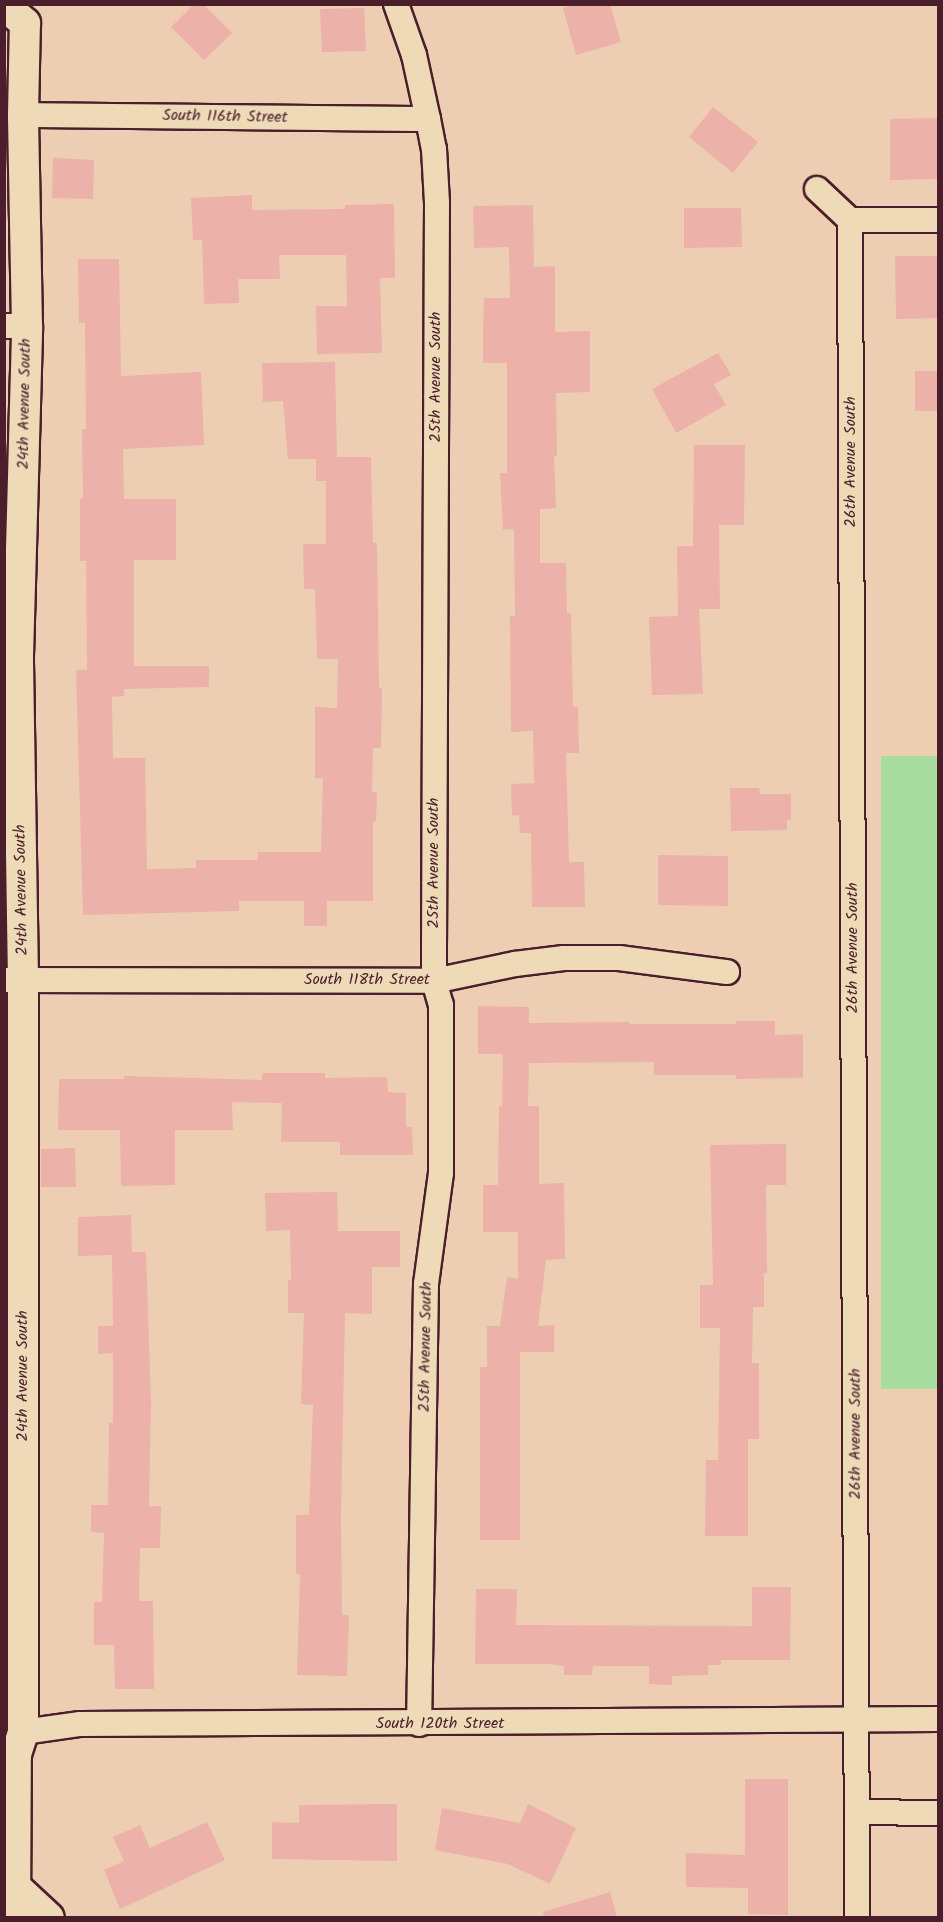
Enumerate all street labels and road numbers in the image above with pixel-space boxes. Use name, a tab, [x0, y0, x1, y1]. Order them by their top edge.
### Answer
street label: South 116th Street	[162, 106, 288, 128]
street label: 25th Avenue South	[426, 312, 446, 442]
street label: 24th Avenue South	[14, 338, 36, 470]
street label: 26th Avenue South	[841, 396, 861, 528]
street label: 25th Avenue South	[424, 798, 444, 928]
street label: 24th Avenue South	[11, 824, 33, 956]
street label: 26th Avenue South	[843, 882, 863, 1014]
street label: South 118th Street	[304, 970, 430, 990]
street label: 25th Avenue South	[415, 1281, 437, 1413]
street label: 24th Avenue South	[13, 1310, 33, 1442]
street label: 26th Avenue South	[846, 1368, 866, 1500]
street label: South 120th Street	[376, 1714, 504, 1734]

